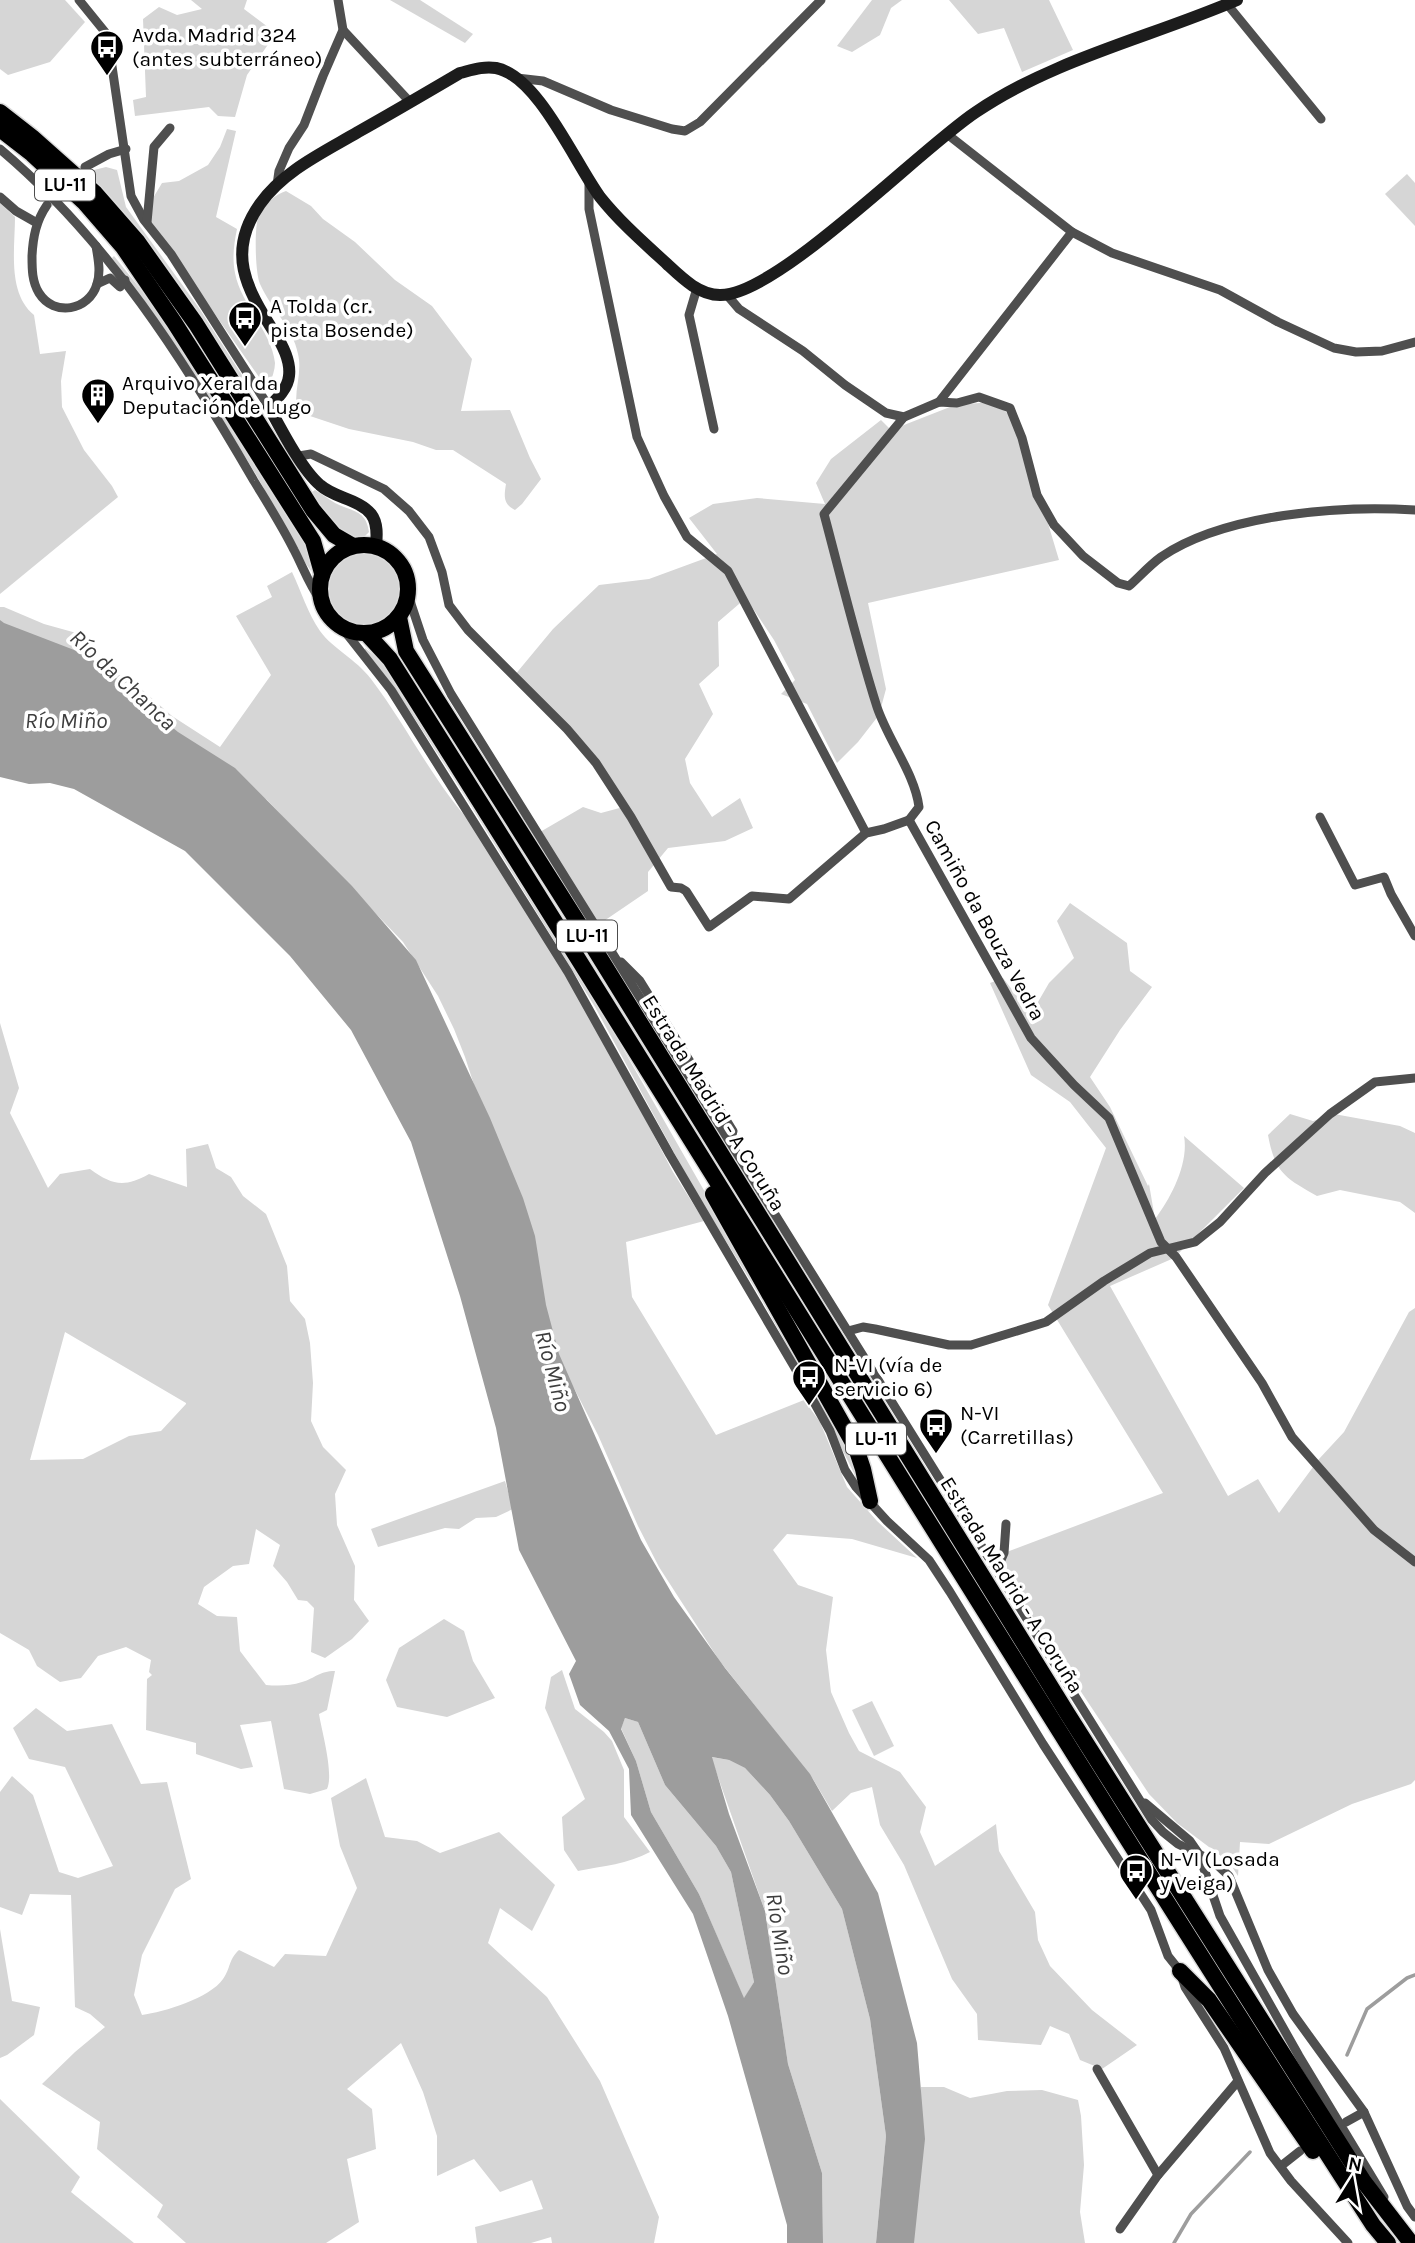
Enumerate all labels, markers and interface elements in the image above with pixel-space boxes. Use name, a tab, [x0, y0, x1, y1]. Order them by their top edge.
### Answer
place label: Avda. Madrid 324 (antes subterráneo)	[132, 23, 322, 71]
bus stop icon: Avda. Madrid 324 (antes subterráneo)	[88, 28, 126, 77]
road number: LU-11	[35, 169, 95, 200]
place label: A Tolda (cr. pista Bosende)	[270, 294, 414, 342]
bus stop icon: A Tolda (cr. pista Bosende)	[226, 299, 264, 348]
place label: Arquivo Xeral da Deputación de Lugo	[122, 371, 311, 419]
building icon: Arquivo Xeral da Deputación de Lugo	[79, 376, 117, 425]
water label: Río da Chanca	[64, 624, 182, 736]
water label: Río Miño	[25, 707, 107, 734]
street label: Camiño da Bouza Vedra	[920, 815, 1050, 1025]
road number: LU-11	[557, 920, 617, 952]
street label: Estrada Madrid - A Coruña	[638, 991, 790, 1215]
water label: Río Miño	[529, 1328, 577, 1414]
place label: N-VI (vía de servicio 6)	[834, 1353, 942, 1401]
bus stop icon: N-VI (vía de servicio 6)	[790, 1358, 828, 1407]
place label: N-VI (Carretillas)	[960, 1401, 1074, 1449]
bus stop icon: N-VI (Carretillas)	[917, 1406, 955, 1455]
road number: LU-11	[846, 1424, 906, 1455]
street label: Estrada Madrid - A Coruña	[936, 1473, 1088, 1697]
place label: N-VI (Losada y Veiga)	[1159, 1847, 1280, 1895]
bus stop icon: N-VI (Losada y Veiga)	[1117, 1852, 1155, 1901]
water label: Río Miño	[760, 1891, 800, 1977]
north arrow	[1317, 2145, 1387, 2215]
text: N	[1346, 2152, 1364, 2176]

